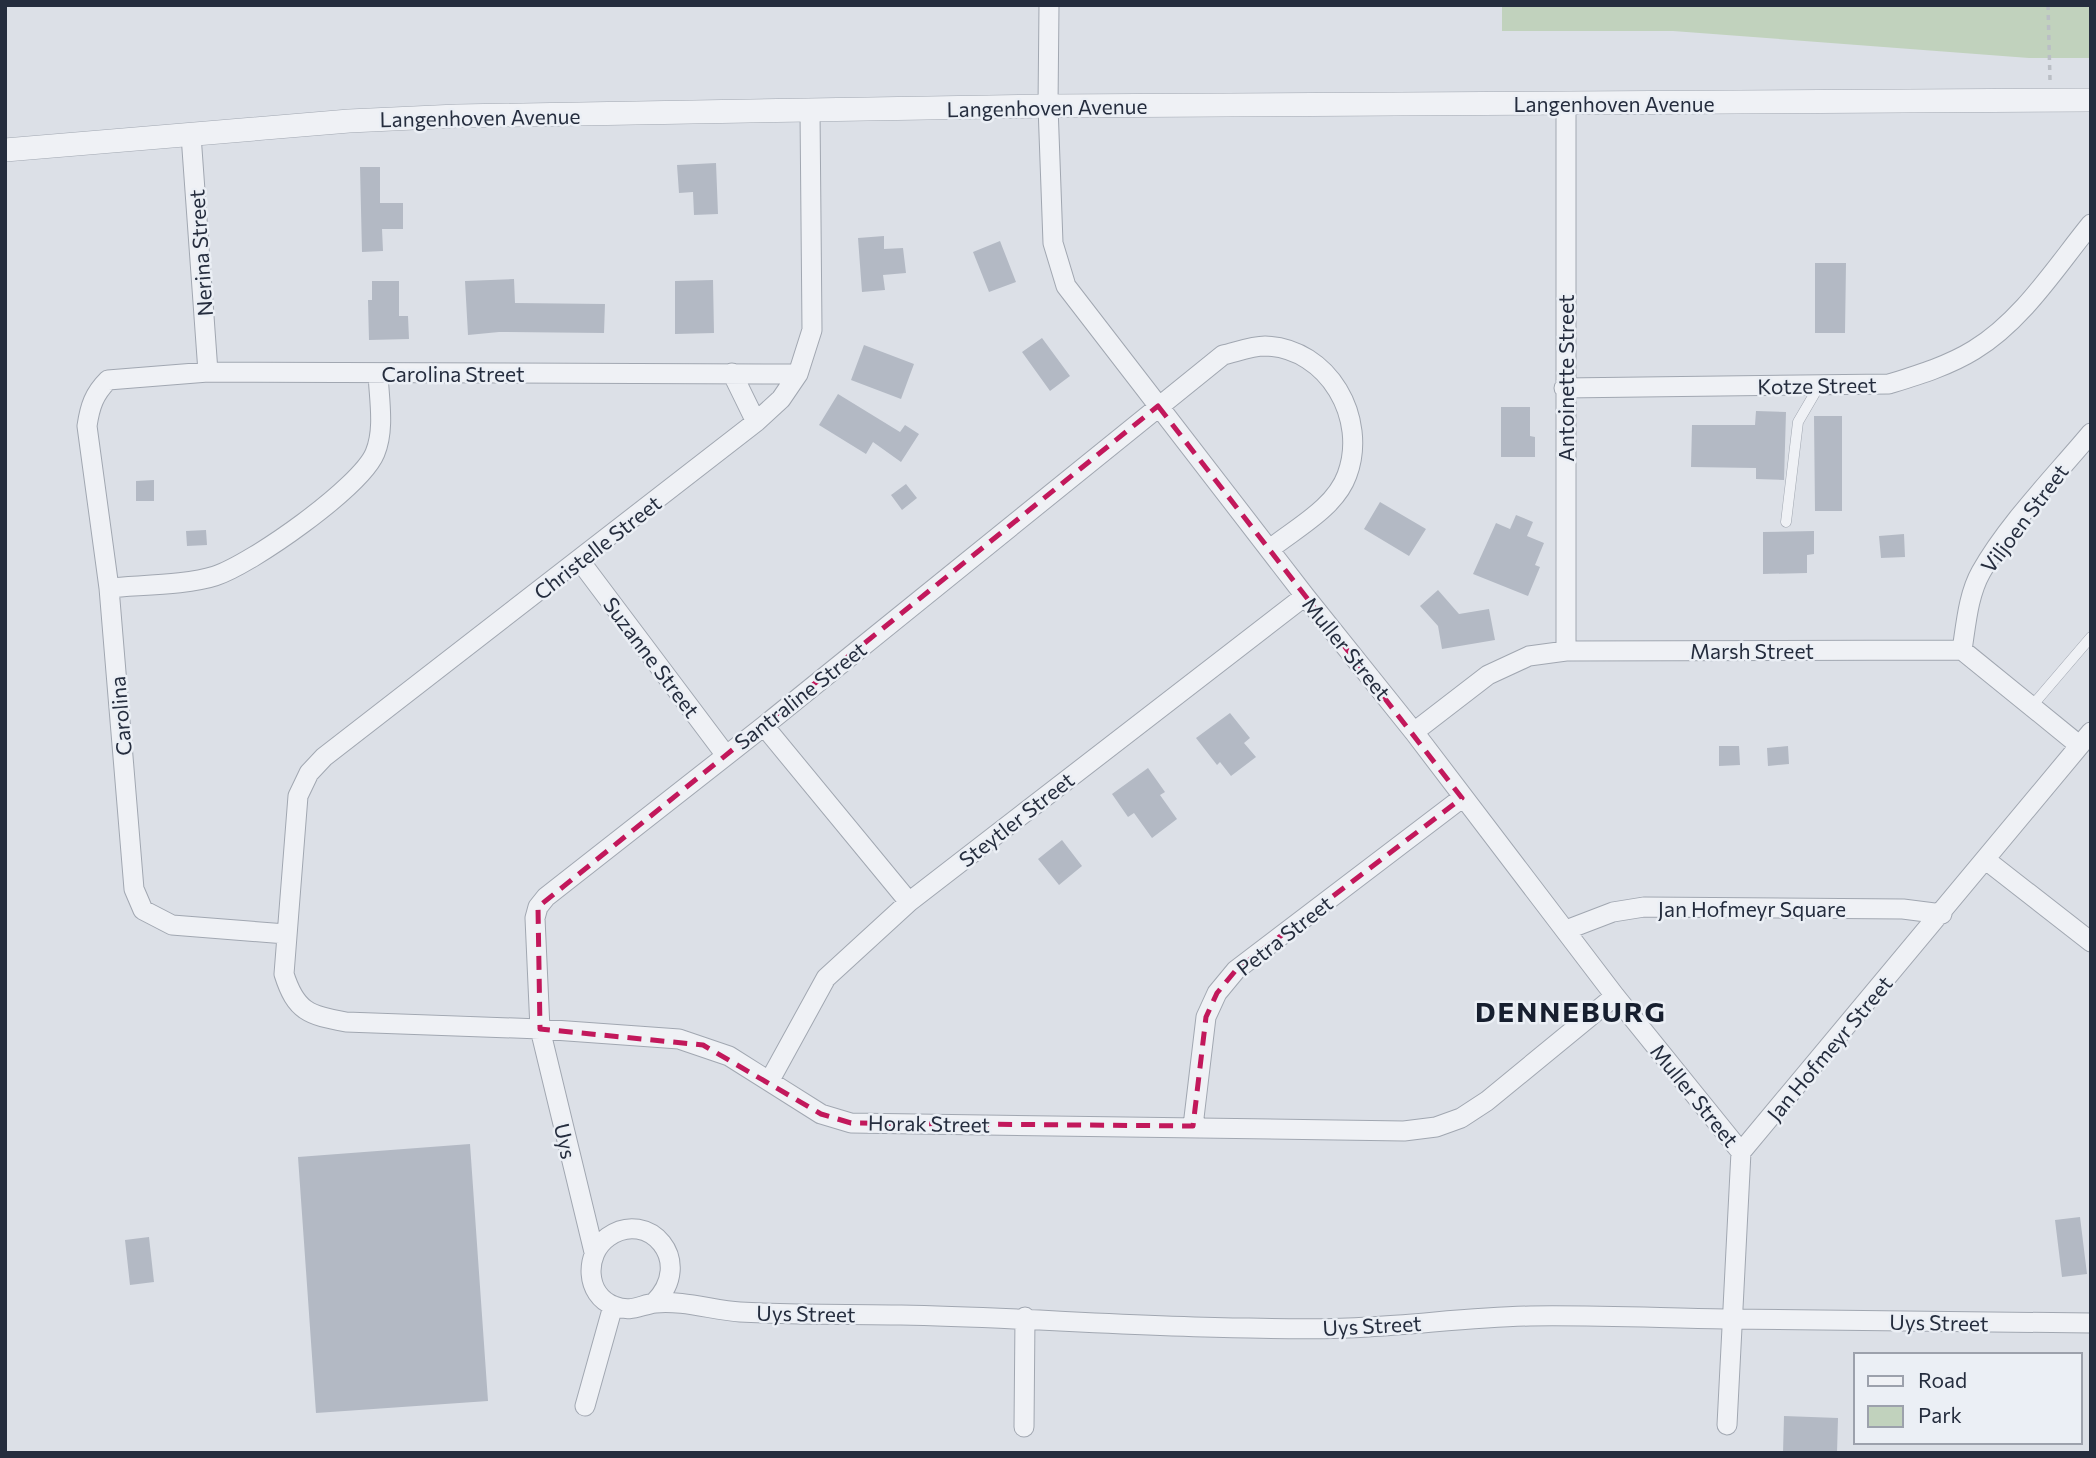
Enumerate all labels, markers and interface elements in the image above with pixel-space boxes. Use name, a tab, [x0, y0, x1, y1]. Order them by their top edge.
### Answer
street label: Langenhoven Avenue	[1513, 91, 1715, 116]
street label: Langenhoven Avenue	[946, 93, 1148, 121]
street label: Langenhoven Avenue	[379, 103, 581, 131]
street label: Nerina Street	[183, 189, 217, 317]
street label: Antoinette Street	[1553, 294, 1578, 462]
street label: Carolina Street	[381, 361, 525, 386]
street label: Kotze Street	[1757, 371, 1877, 399]
street label: Viljoen Street	[1975, 459, 2073, 577]
street label: Christelle Street	[528, 490, 666, 604]
street label: Muller Street	[1298, 591, 1396, 705]
street label: Suzanne Street	[599, 592, 705, 722]
street label: Santraline Street	[729, 636, 871, 754]
street label: Marsh Street	[1690, 638, 1814, 663]
street label: Carolina	[104, 675, 136, 757]
street label: Steytler Street	[954, 766, 1078, 872]
street label: Petra Street	[1231, 890, 1337, 980]
street label: Jan Hofmeyr Square	[1658, 896, 1846, 921]
street label: Jan Hofmeyr Street	[1761, 971, 1897, 1125]
district label: DENNEBURG	[1475, 994, 1667, 1028]
street label: Muller Street	[1646, 1038, 1744, 1152]
street label: Horak Street	[868, 1109, 990, 1137]
street label: Uys	[550, 1121, 582, 1161]
street label: Uys Street	[756, 1300, 856, 1326]
street label: Uys Street	[1889, 1309, 1989, 1335]
street label: Uys Street	[1322, 1310, 1422, 1340]
legend	[1854, 1353, 2082, 1444]
text: Road	[1918, 1367, 1967, 1392]
text: Park	[1918, 1402, 1962, 1427]

